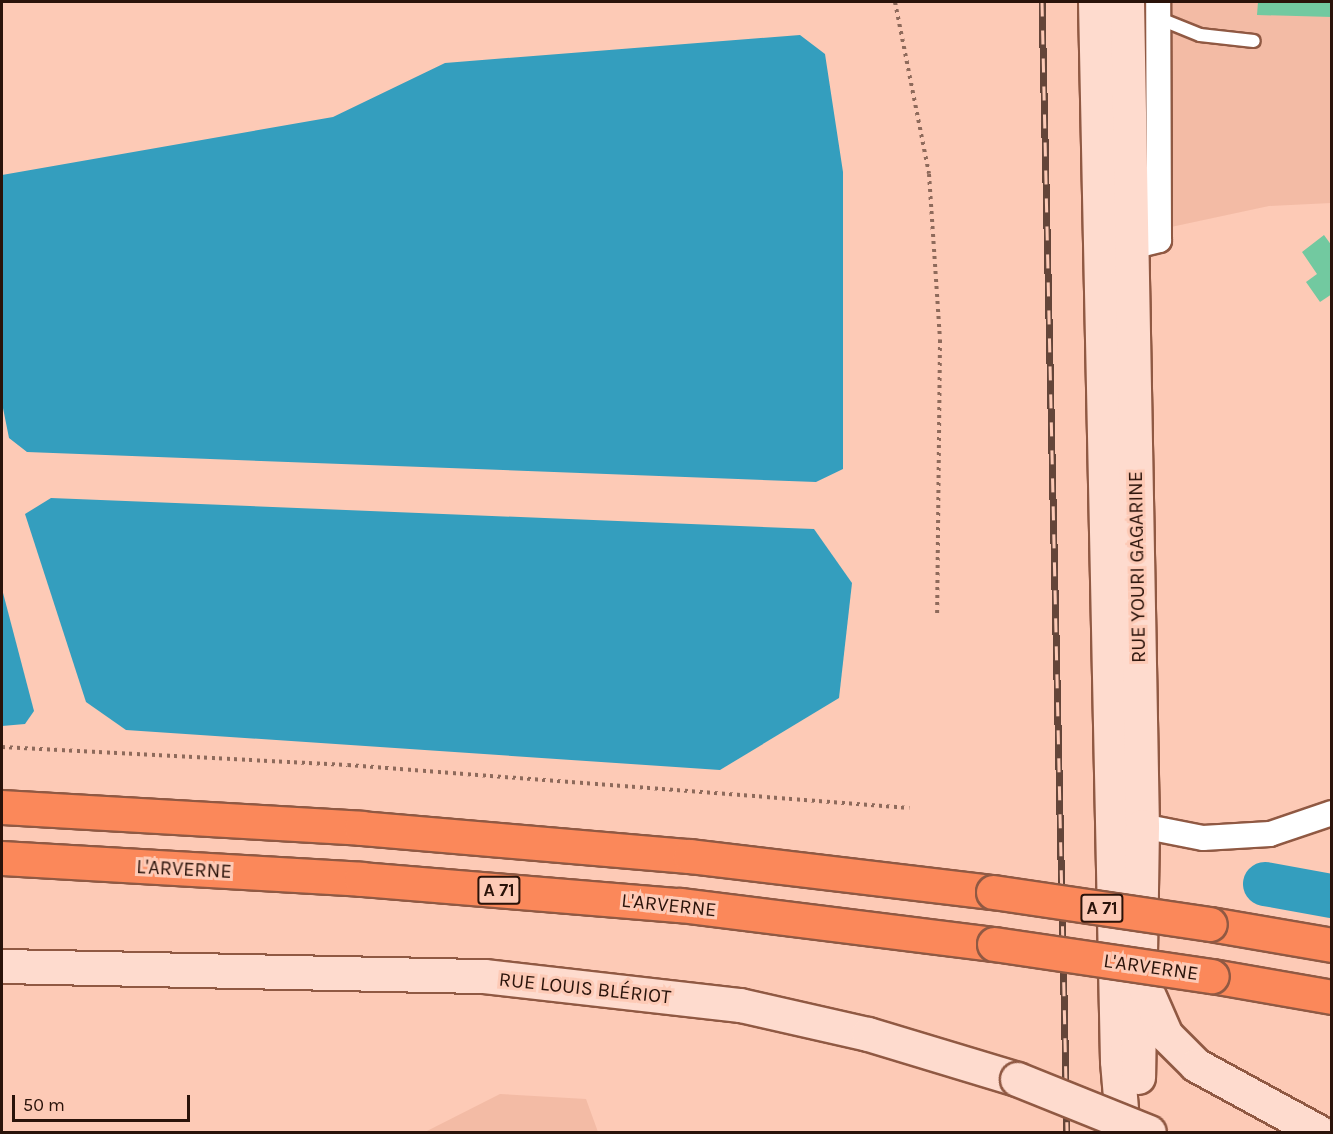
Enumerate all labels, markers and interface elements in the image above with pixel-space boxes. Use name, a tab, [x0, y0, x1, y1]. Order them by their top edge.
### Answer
street label: RUE YOURI GAGARINE	[1123, 471, 1151, 663]
street label: L'ARVERNE	[136, 855, 232, 883]
road number: A 71	[476, 875, 522, 905]
street label: L'ARVERNE	[620, 888, 718, 922]
road number: A 71	[1080, 893, 1124, 923]
street label: L'ARVERNE	[1102, 948, 1200, 986]
street label: RUE LOUIS BLÉRIOT	[498, 967, 672, 1009]
scale bar	[15, 1083, 194, 1121]
text: 50 m	[23, 1094, 65, 1116]

